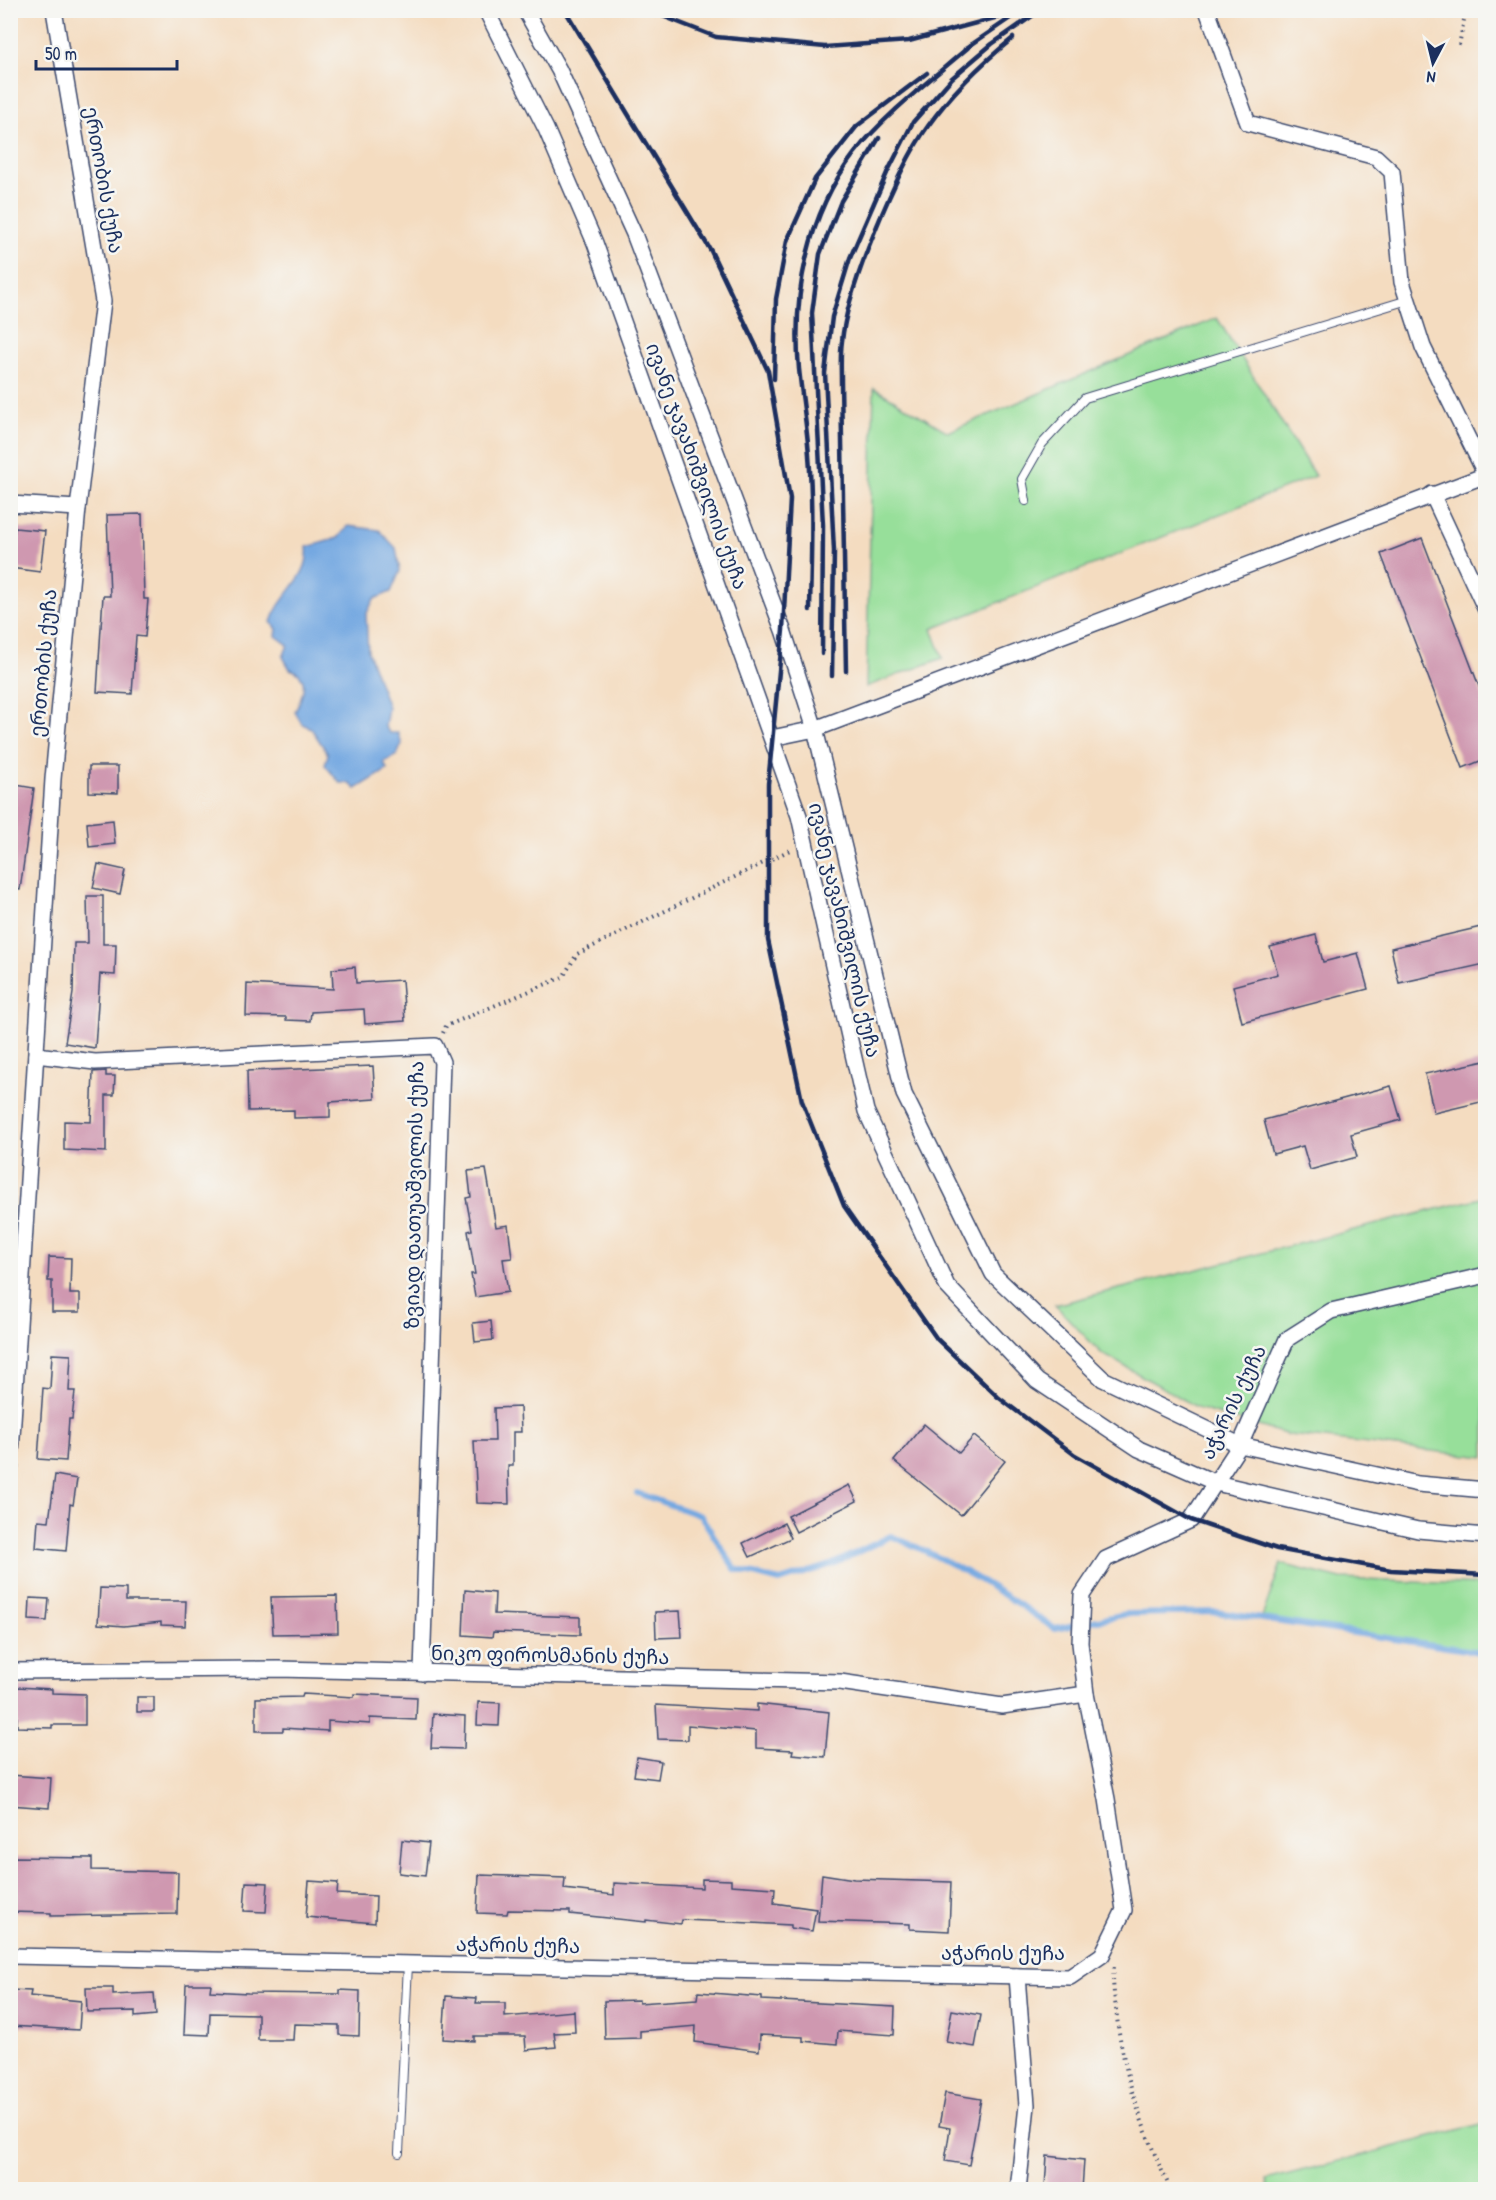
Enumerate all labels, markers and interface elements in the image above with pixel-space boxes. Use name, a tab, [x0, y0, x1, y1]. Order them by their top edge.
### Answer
scale bar	[36, 33, 177, 71]
north arrow	[1403, 33, 1463, 93]
text: 50 m	[45, 41, 77, 66]
text: N	[1425, 66, 1437, 89]
street label: ერთობის ქუჩა	[78, 104, 131, 255]
street label: ივანე ჯავახიშვილის ქუჩა	[640, 339, 755, 593]
street label: ერთობის ქუჩა	[23, 588, 62, 738]
street label: ივანე ჯავახიშვილის ქუჩა	[803, 800, 888, 1060]
street label: ზვიად დათუაშვილის ქუჩა	[398, 1061, 429, 1329]
street label: აჭარის ქუჩა	[1193, 1340, 1272, 1464]
street label: ნიკო ფიროსმანის ქუჩა	[431, 1639, 669, 1670]
street label: აჭარის ქუჩა	[456, 1930, 580, 1959]
street label: აჭარის ქუჩა	[941, 1939, 1065, 1966]

